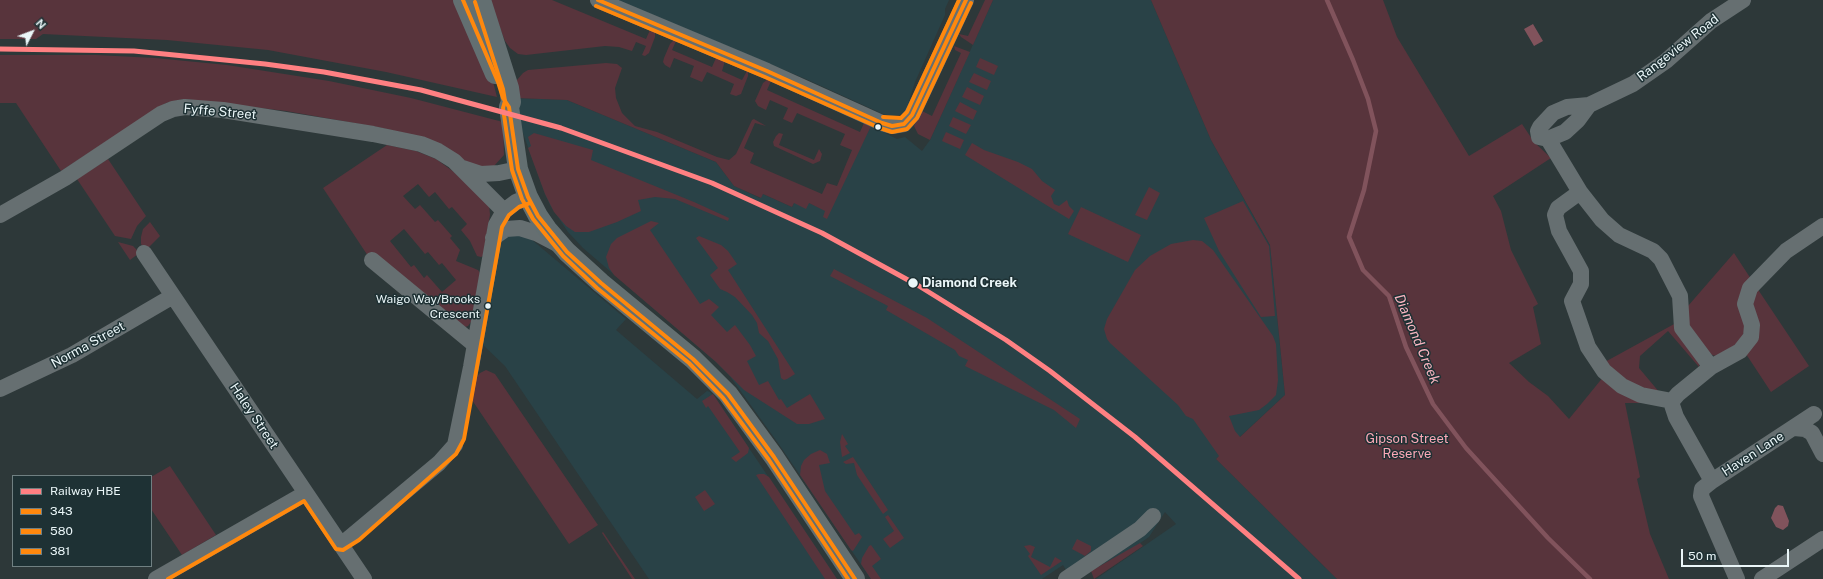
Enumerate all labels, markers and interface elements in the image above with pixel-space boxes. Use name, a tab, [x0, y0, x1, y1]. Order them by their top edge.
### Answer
street label: Rangeview Road	[1634, 11, 1722, 85]
north arrow	[12, 12, 52, 52]
text: N	[34, 17, 48, 31]
street label: Fyffe Street	[183, 101, 257, 123]
unlabelled marker	[873, 122, 883, 132]
place label: Diamond Creek	[922, 275, 1017, 291]
marker: Diamond Creek	[906, 276, 920, 290]
place label: Waigo Way/Brooks Crescent	[376, 292, 480, 320]
water label: Diamond Creek	[1390, 292, 1444, 386]
marker: Waigo Way/Brooks Crescent	[483, 301, 493, 311]
street label: Norma Street	[48, 318, 128, 372]
street label: Haley Street	[226, 380, 282, 452]
street label: Haven Lane	[1719, 428, 1787, 480]
park label: Gipson Street Reserve	[1365, 431, 1449, 462]
legend	[12, 475, 152, 567]
text: Railway HBE	[50, 484, 121, 498]
text: 343	[50, 504, 73, 518]
text: 580	[50, 524, 73, 538]
scale bar	[1683, 541, 1791, 567]
text: 381	[50, 544, 70, 558]
text: 50 m	[1688, 549, 1716, 563]

